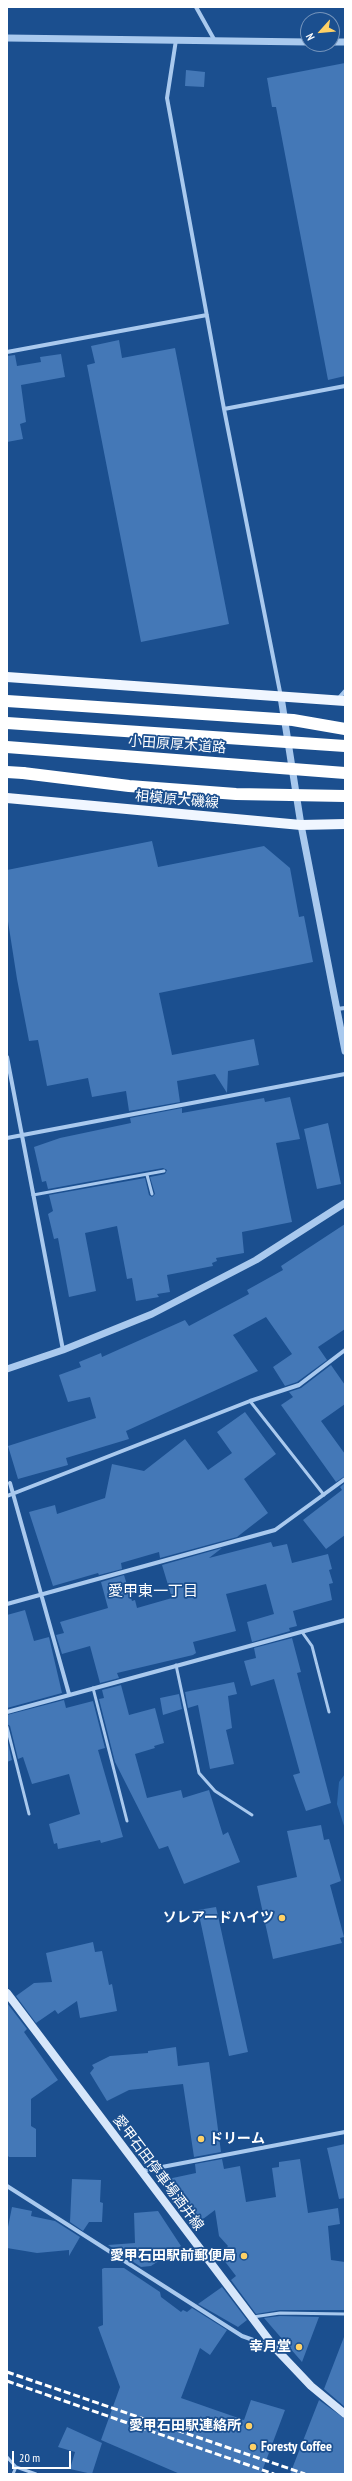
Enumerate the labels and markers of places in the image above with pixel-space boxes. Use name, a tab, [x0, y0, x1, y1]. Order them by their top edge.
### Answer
place label: ソレアードハイツ	[163, 1910, 274, 1926]
marker: ソレアードハイツ	[277, 1913, 287, 1923]
place label: ドリーム	[209, 2131, 265, 2147]
marker: ドリーム	[196, 2134, 206, 2144]
place label: 愛甲石田駅前郵便局	[110, 2248, 236, 2264]
marker: 愛甲石田駅前郵便局	[239, 2251, 249, 2261]
place label: 幸月堂	[249, 2339, 291, 2355]
marker: 幸月堂	[294, 2342, 304, 2352]
place label: 愛甲石田駅連絡所	[129, 2418, 241, 2434]
marker: 愛甲石田駅連絡所	[244, 2421, 254, 2431]
place label: Foresty Coffee	[261, 2439, 332, 2455]
marker: Foresty Coffee	[248, 2442, 258, 2452]

